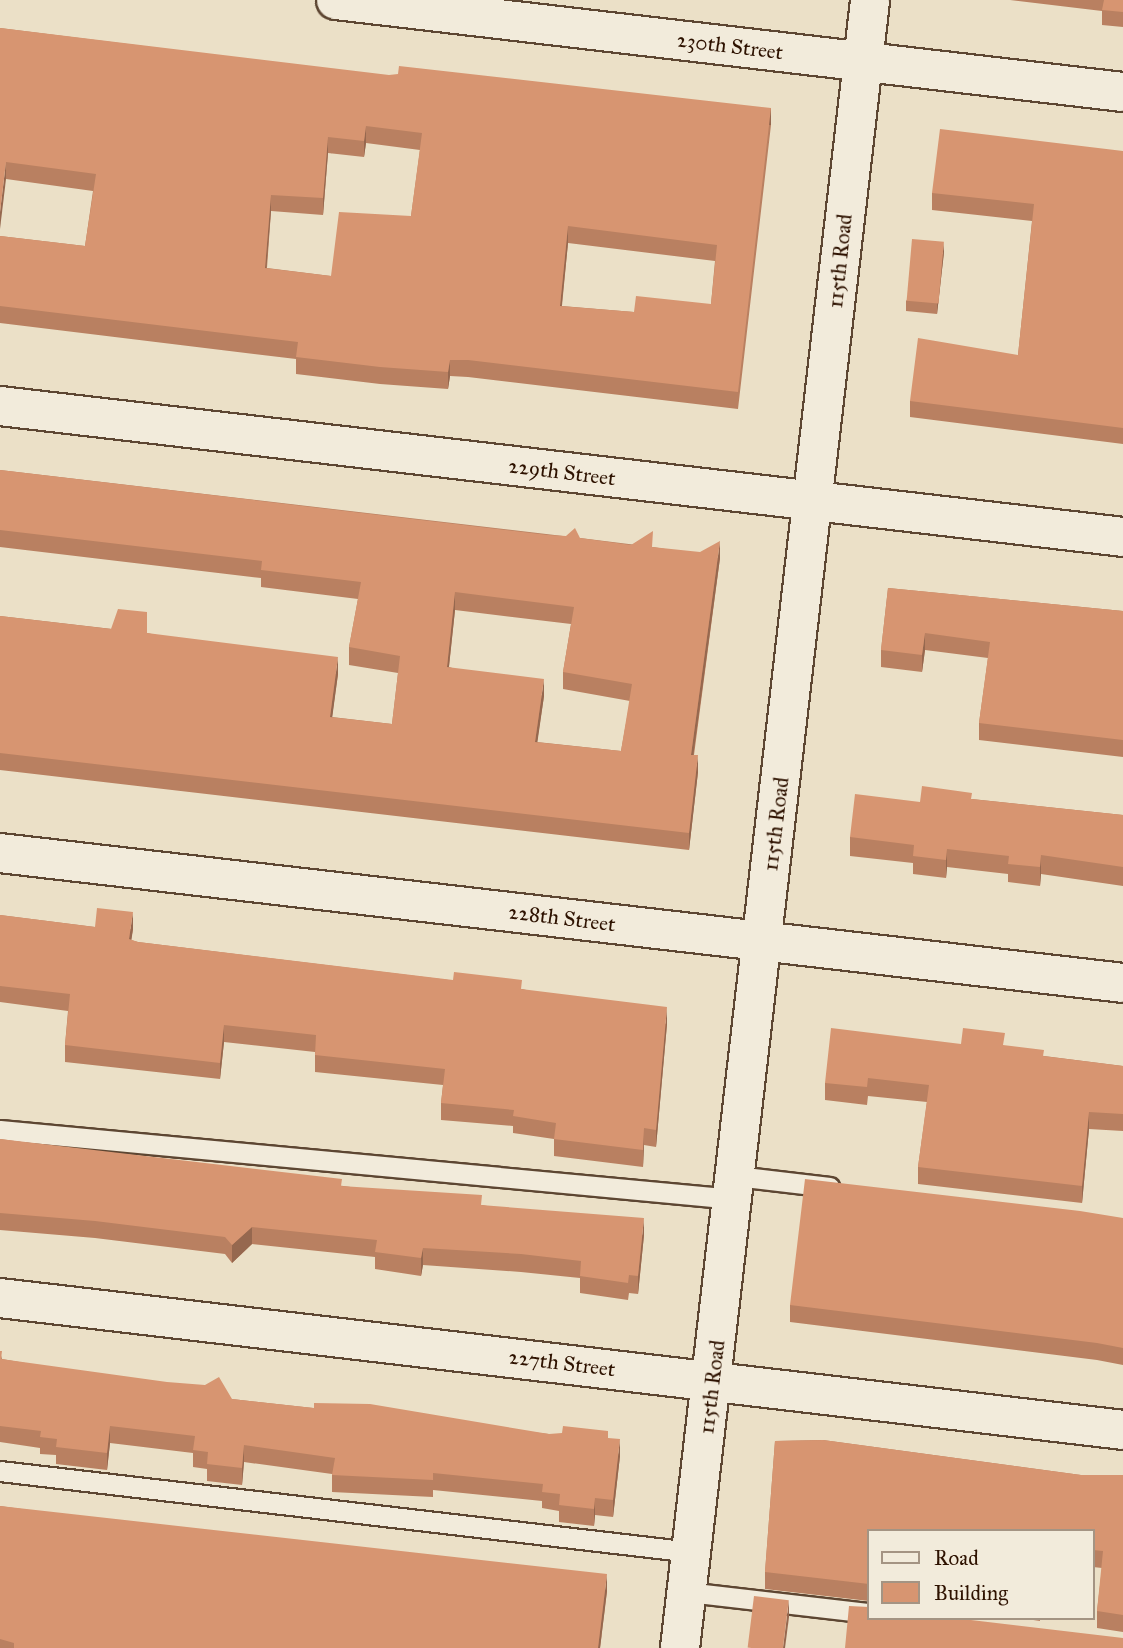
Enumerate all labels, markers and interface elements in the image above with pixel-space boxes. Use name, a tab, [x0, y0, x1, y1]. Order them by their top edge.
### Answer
street label: 230th Street	[675, 27, 785, 65]
street label: 115th Road	[823, 213, 857, 309]
street label: 229th Street	[507, 453, 617, 491]
street label: 115th Road	[758, 776, 794, 872]
street label: 228th Street	[507, 899, 617, 937]
street label: 115th Road	[694, 1339, 730, 1435]
street label: 227th Street	[507, 1344, 617, 1382]
legend	[867, 1529, 1095, 1620]
text: Road	[934, 1545, 979, 1571]
text: Building	[934, 1580, 1008, 1606]

